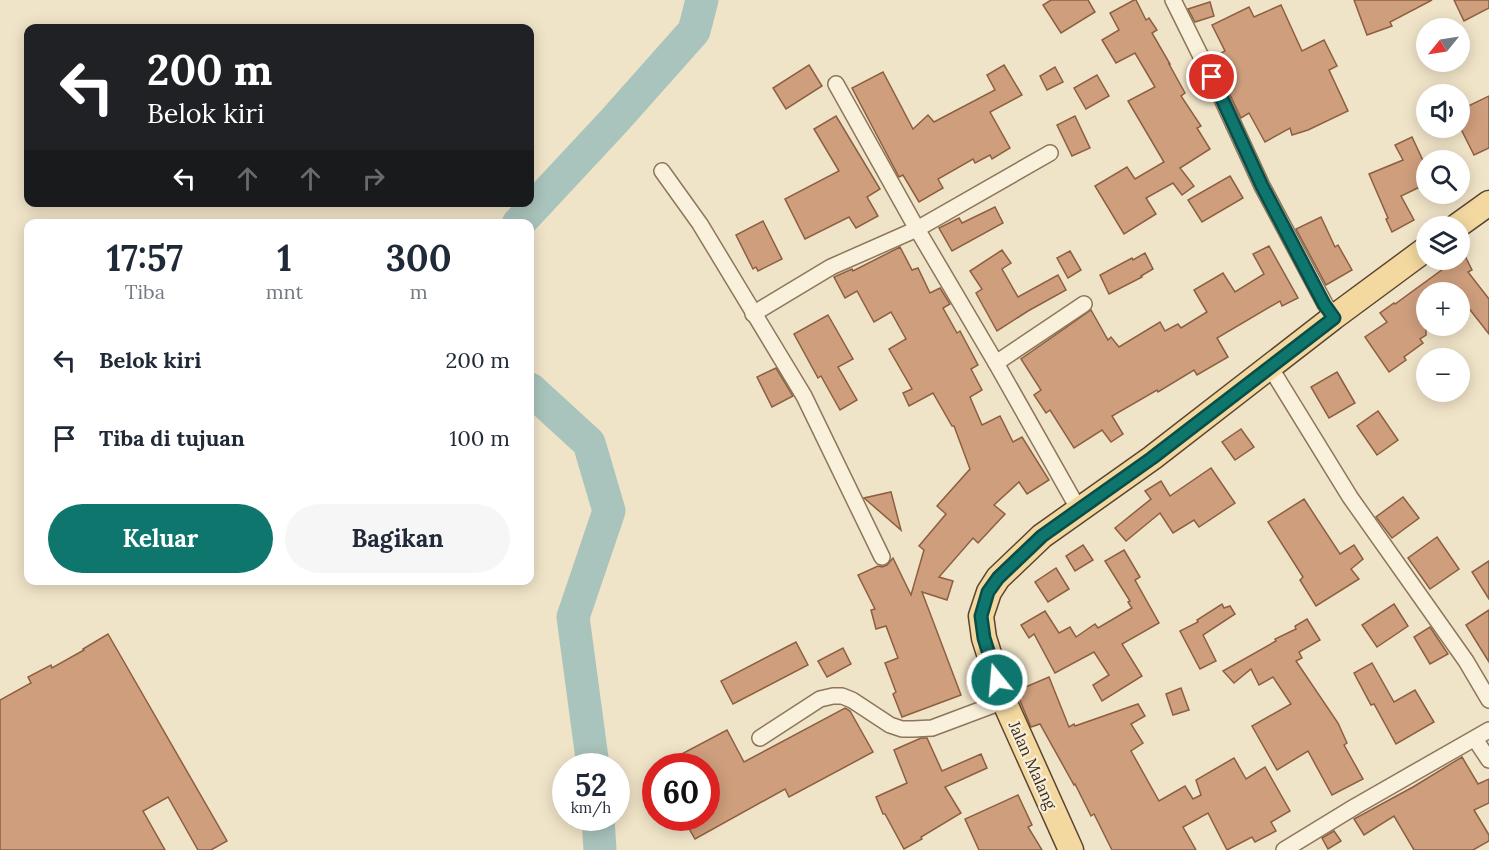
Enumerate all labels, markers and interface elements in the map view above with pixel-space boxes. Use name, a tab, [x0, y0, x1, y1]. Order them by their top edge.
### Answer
north arrow	[1416, 18, 1470, 72]
map controls	[1416, 18, 1470, 402]
text: 200 m	[147, 43, 273, 97]
icon: left	[48, 48, 126, 126]
pin	[1186, 51, 1237, 102]
icon: arrive	[1195, 60, 1228, 93]
button: sound	[1416, 84, 1470, 138]
text: Belok kiri	[147, 96, 265, 130]
button: search	[1416, 150, 1470, 204]
icon: left	[168, 162, 201, 195]
icon: ahead	[231, 162, 264, 195]
icon: ahead	[294, 162, 327, 195]
icon: right	[357, 162, 390, 195]
button: layers	[1416, 216, 1470, 270]
text: 17:57	[106, 235, 183, 281]
text: 1	[277, 235, 292, 281]
text: 300	[386, 235, 452, 281]
text: Tiba	[125, 279, 165, 304]
text: mnt	[266, 279, 303, 304]
text: m	[410, 279, 428, 304]
button: +	[1416, 282, 1470, 336]
icon: left	[48, 344, 81, 377]
text: Belok kiri	[99, 346, 201, 374]
text: 200 m	[445, 346, 510, 374]
button: −	[1416, 348, 1470, 402]
icon: arrive	[48, 422, 81, 455]
text: Tiba di tujuan	[99, 424, 245, 452]
text: 100 m	[449, 424, 510, 452]
button: Keluar	[48, 504, 273, 573]
button: Bagikan	[285, 504, 510, 573]
position arrow	[965, 648, 1029, 712]
street label: Jalan Malang	[1004, 717, 1062, 813]
speed limit sign: 60	[642, 753, 720, 831]
text: 52	[575, 766, 607, 804]
text: km/h	[571, 798, 611, 817]

